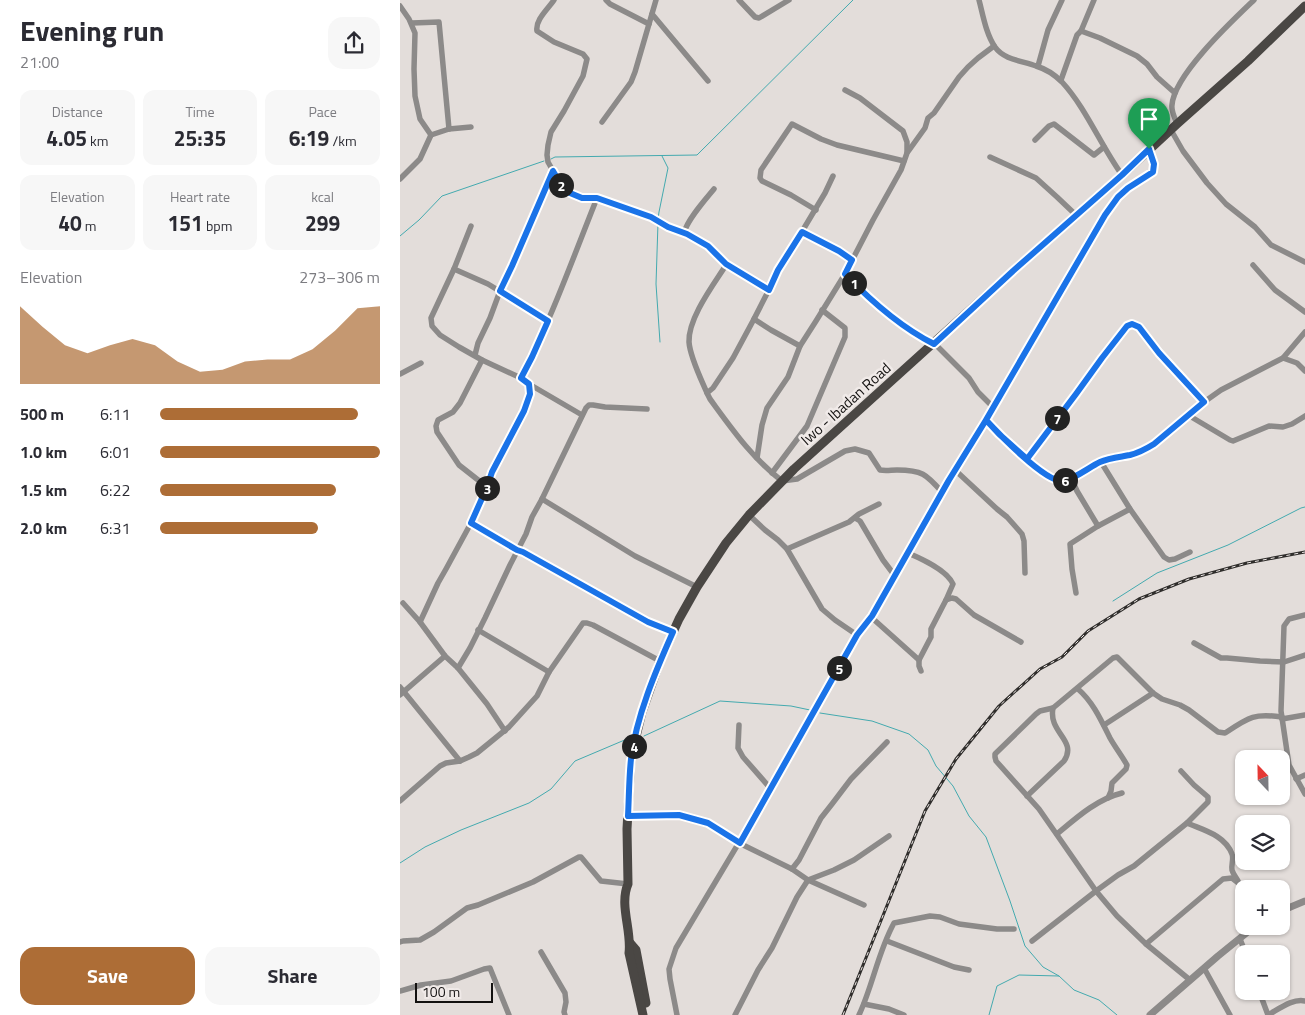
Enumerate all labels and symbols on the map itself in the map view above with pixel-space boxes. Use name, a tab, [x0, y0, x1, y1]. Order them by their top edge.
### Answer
pin	[1128, 98, 1170, 149]
pin: 2	[548, 172, 574, 198]
pin: 1	[842, 270, 866, 296]
street label: Iwo - Ibadan Road	[795, 357, 896, 450]
pin: 7	[1044, 406, 1070, 430]
pin: 6	[1052, 468, 1078, 492]
pin: 3	[474, 476, 500, 500]
pin: 5	[826, 656, 852, 680]
pin: 4	[622, 734, 646, 758]
north arrow	[1235, 750, 1290, 805]
scale bar	[415, 980, 492, 1003]

